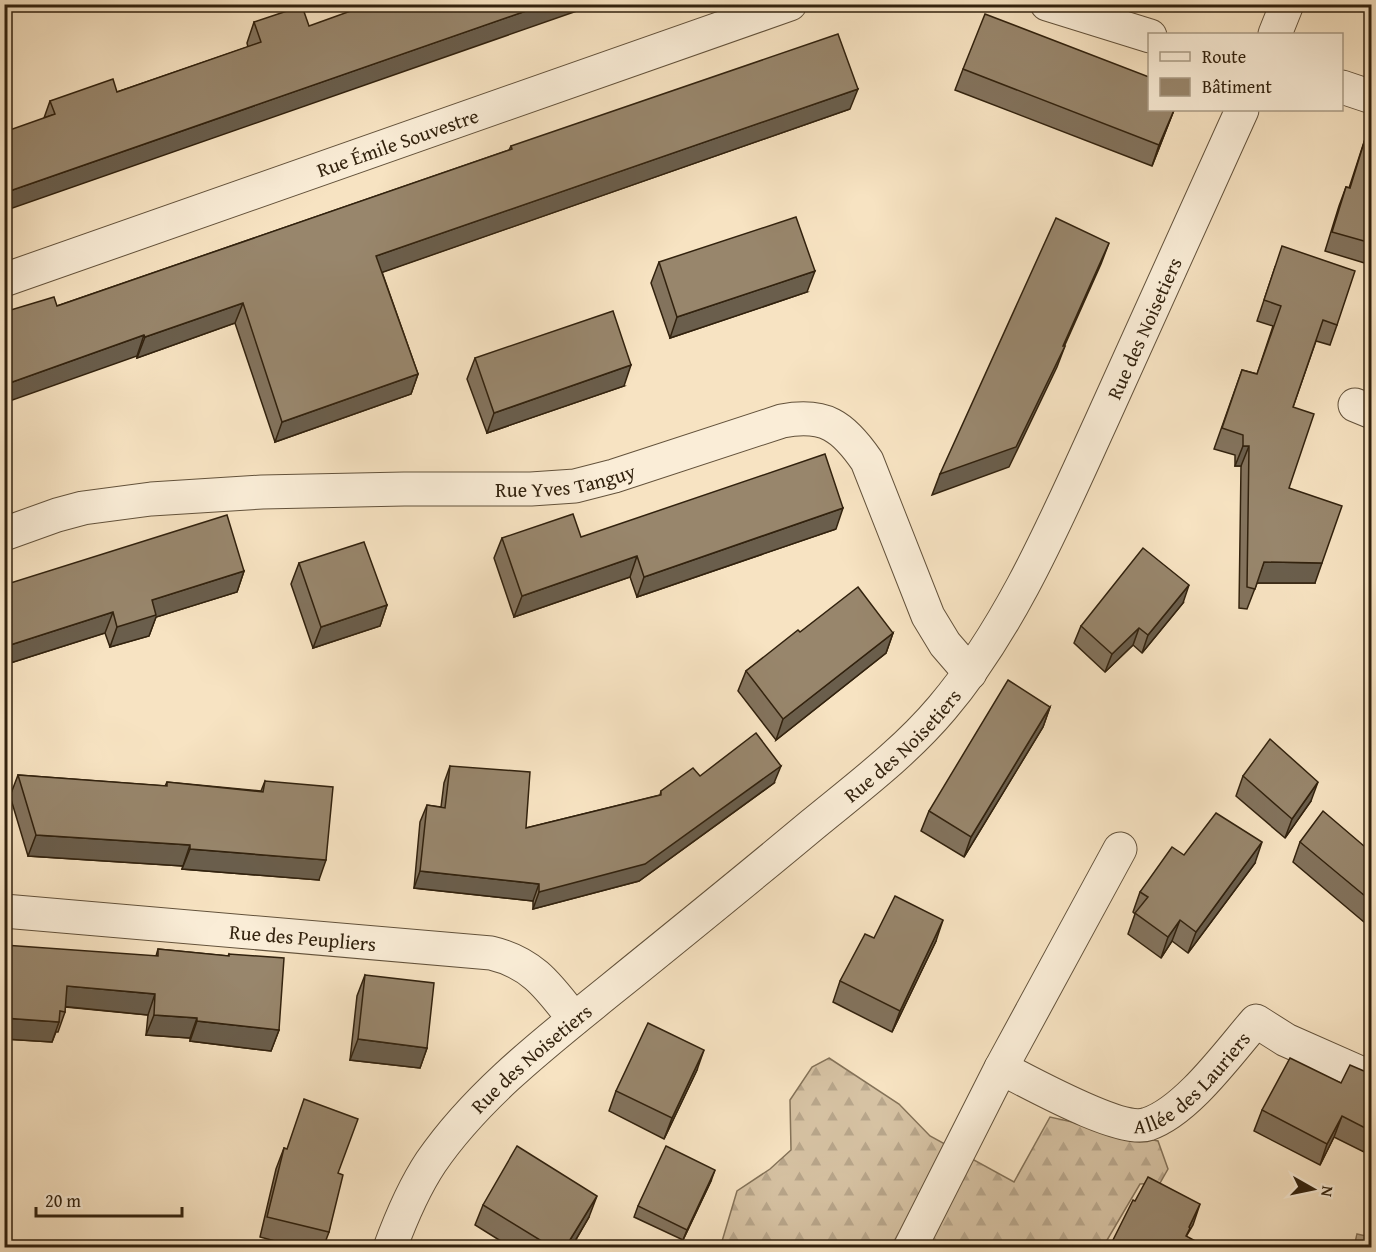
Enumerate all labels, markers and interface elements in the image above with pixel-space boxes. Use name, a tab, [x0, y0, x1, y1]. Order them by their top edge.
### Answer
legend	[1148, 33, 1343, 111]
text: Route	[1202, 43, 1246, 70]
text: Bâtiment	[1202, 73, 1272, 100]
street label: Rue Émile Souvestre	[313, 100, 482, 184]
street label: Rue des Noisetiers	[1099, 252, 1188, 404]
street label: Rue Yves Tanguy	[495, 456, 639, 504]
street label: Rue des Noisetiers	[837, 682, 967, 809]
street label: Rue des Peupliers	[228, 916, 378, 958]
street label: Rue des Noisetiers	[463, 996, 598, 1119]
street label: Allée des Lauriers	[1134, 1025, 1256, 1140]
north arrow	[1283, 1159, 1343, 1219]
scale bar	[36, 1180, 182, 1218]
text: N	[1315, 1184, 1341, 1199]
text: 20 m	[45, 1187, 81, 1214]

